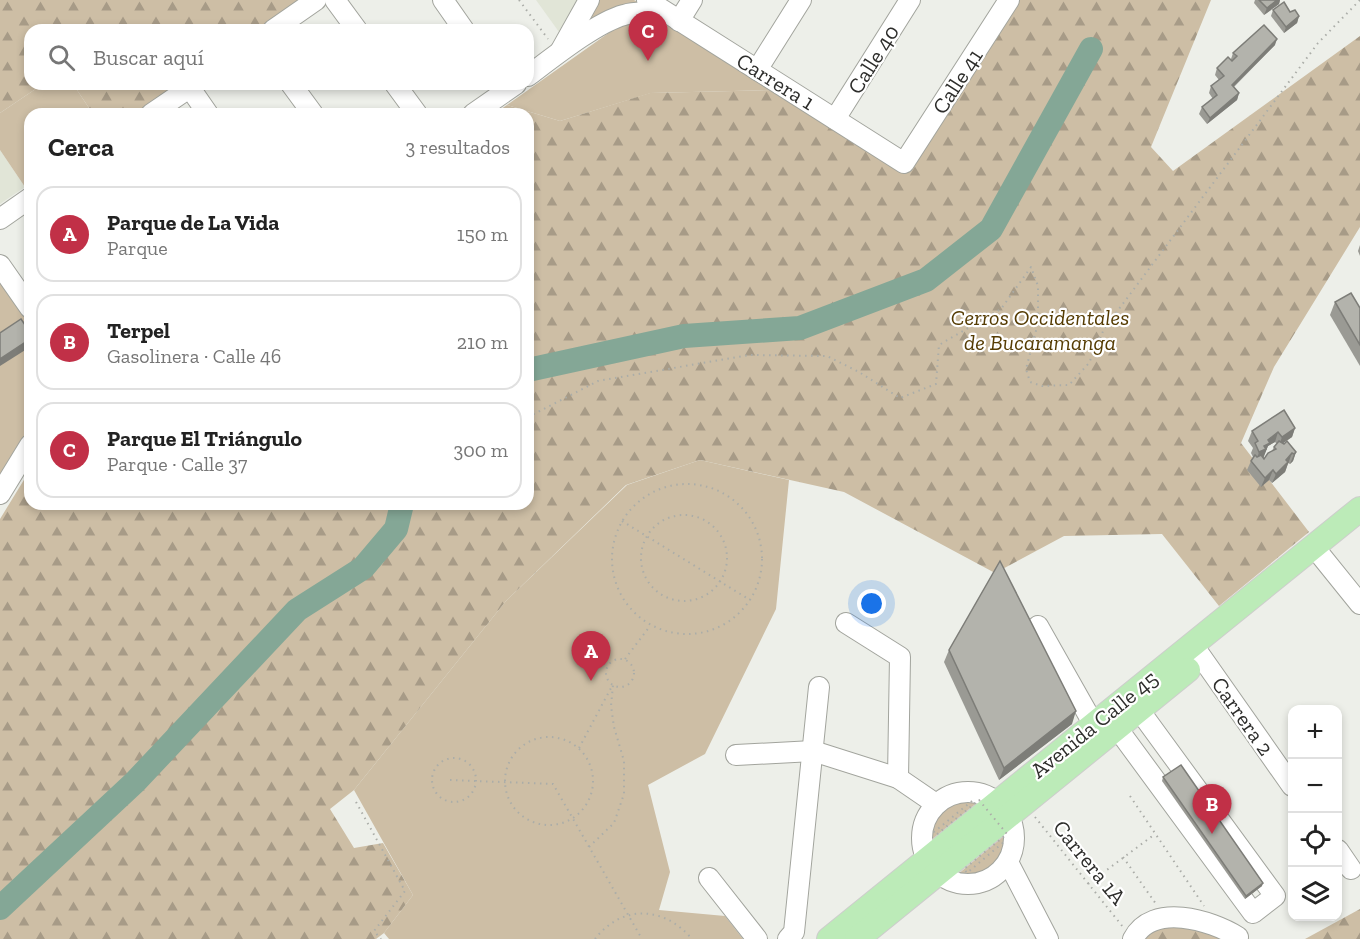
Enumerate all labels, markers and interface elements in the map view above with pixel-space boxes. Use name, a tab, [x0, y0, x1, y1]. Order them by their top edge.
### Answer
pin: C	[628, 11, 668, 61]
street label: Calle 40	[842, 20, 905, 99]
search box	[24, 24, 534, 90]
icon: search	[45, 41, 78, 74]
street label: Calle 41	[926, 43, 989, 119]
text: Buscar aquí	[93, 44, 204, 71]
street label: Carrera 1	[732, 47, 820, 116]
text: Cerca	[48, 131, 114, 163]
text: 3 resultados	[406, 135, 510, 159]
text: Parque de La Vida	[107, 209, 279, 236]
text: A	[63, 222, 76, 246]
text: 150 m	[457, 222, 508, 246]
text: Parque	[107, 236, 168, 260]
park label: Cerros Occidentales de Bucaramanga	[951, 304, 1129, 356]
text: Terpel	[107, 317, 170, 344]
text: B	[63, 330, 76, 354]
text: 210 m	[457, 330, 508, 354]
text: Gasolinera · Calle 46	[107, 344, 281, 368]
text: Parque El Triángulo	[107, 425, 302, 452]
text: C	[63, 438, 76, 462]
text: 300 m	[453, 438, 508, 462]
text: Parque · Calle 37	[107, 452, 248, 476]
your location	[857, 589, 886, 618]
pin: A	[572, 632, 610, 681]
street label: Avenida Calle 45	[1025, 665, 1163, 784]
street label: Carrera 2	[1206, 672, 1279, 761]
map controls	[1288, 705, 1342, 921]
button: +	[1288, 705, 1342, 759]
button: −	[1288, 759, 1342, 813]
pin: B	[1192, 784, 1232, 834]
button: locate	[1288, 813, 1342, 867]
street label: Carrera 1A	[1047, 814, 1132, 911]
button: layers	[1288, 867, 1342, 921]

